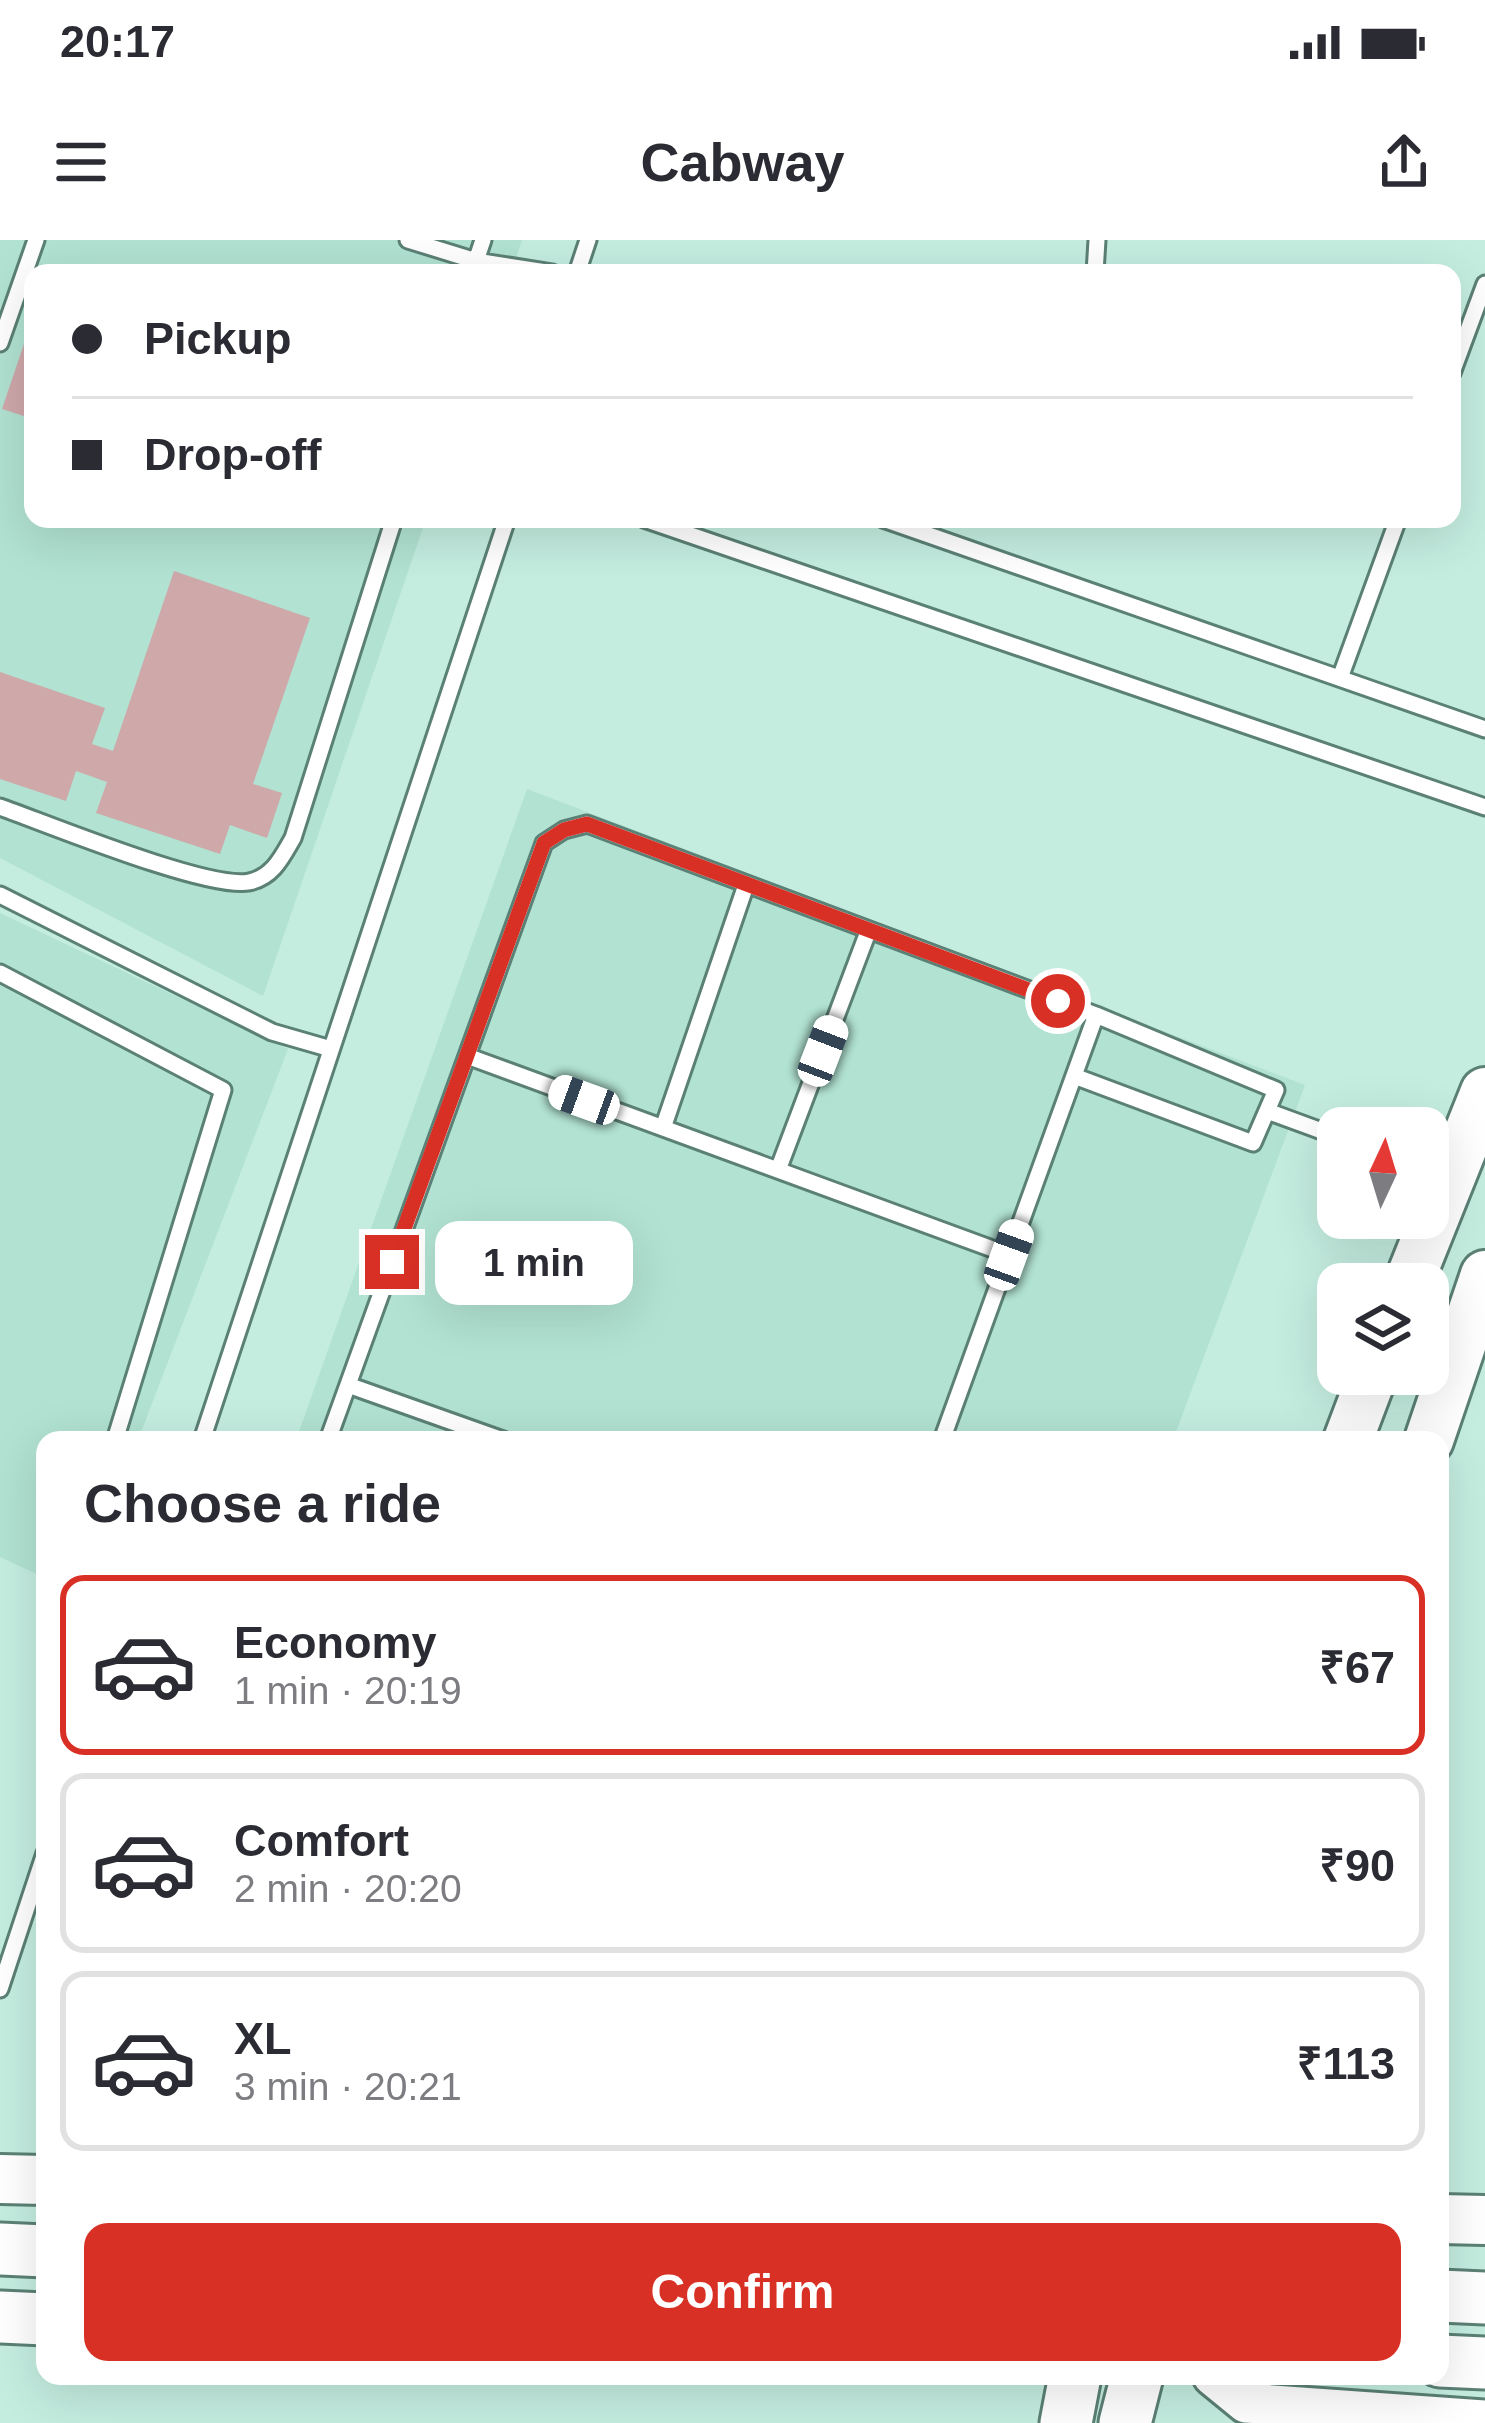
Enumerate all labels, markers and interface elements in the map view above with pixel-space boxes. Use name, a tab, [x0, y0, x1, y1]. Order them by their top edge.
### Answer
text: 20:17	[60, 16, 175, 67]
icon: menu	[48, 129, 114, 195]
icon: share	[1371, 129, 1437, 195]
text: Cabway	[640, 132, 845, 192]
text: Pickup	[144, 313, 292, 364]
text: Drop-off	[144, 429, 321, 480]
route start	[1031, 974, 1085, 1028]
car	[793, 1011, 853, 1091]
car	[544, 1071, 624, 1129]
north arrow	[1317, 1107, 1449, 1239]
map controls	[1317, 1107, 1449, 1395]
car	[980, 1215, 1038, 1295]
callout: 1 min	[434, 1220, 632, 1304]
route end	[365, 1235, 419, 1289]
text: 1 min	[483, 1241, 585, 1284]
button: layers	[1317, 1263, 1449, 1395]
text: Choose a ride	[84, 1473, 441, 1533]
icon: car	[90, 1611, 198, 1719]
text: Economy	[234, 1617, 437, 1668]
text: ₹67	[1319, 1642, 1395, 1693]
text: 1 min · 20:19	[234, 1669, 462, 1712]
icon: car	[90, 1809, 198, 1917]
text: Comfort	[234, 1815, 409, 1866]
text: ₹90	[1319, 1840, 1395, 1891]
text: 2 min · 20:20	[234, 1867, 462, 1910]
icon: car	[90, 2007, 198, 2115]
text: XL	[234, 2013, 292, 2064]
text: ₹113	[1297, 2038, 1395, 2089]
text: 3 min · 20:21	[234, 2065, 462, 2108]
button: Confirm	[84, 2223, 1401, 2361]

